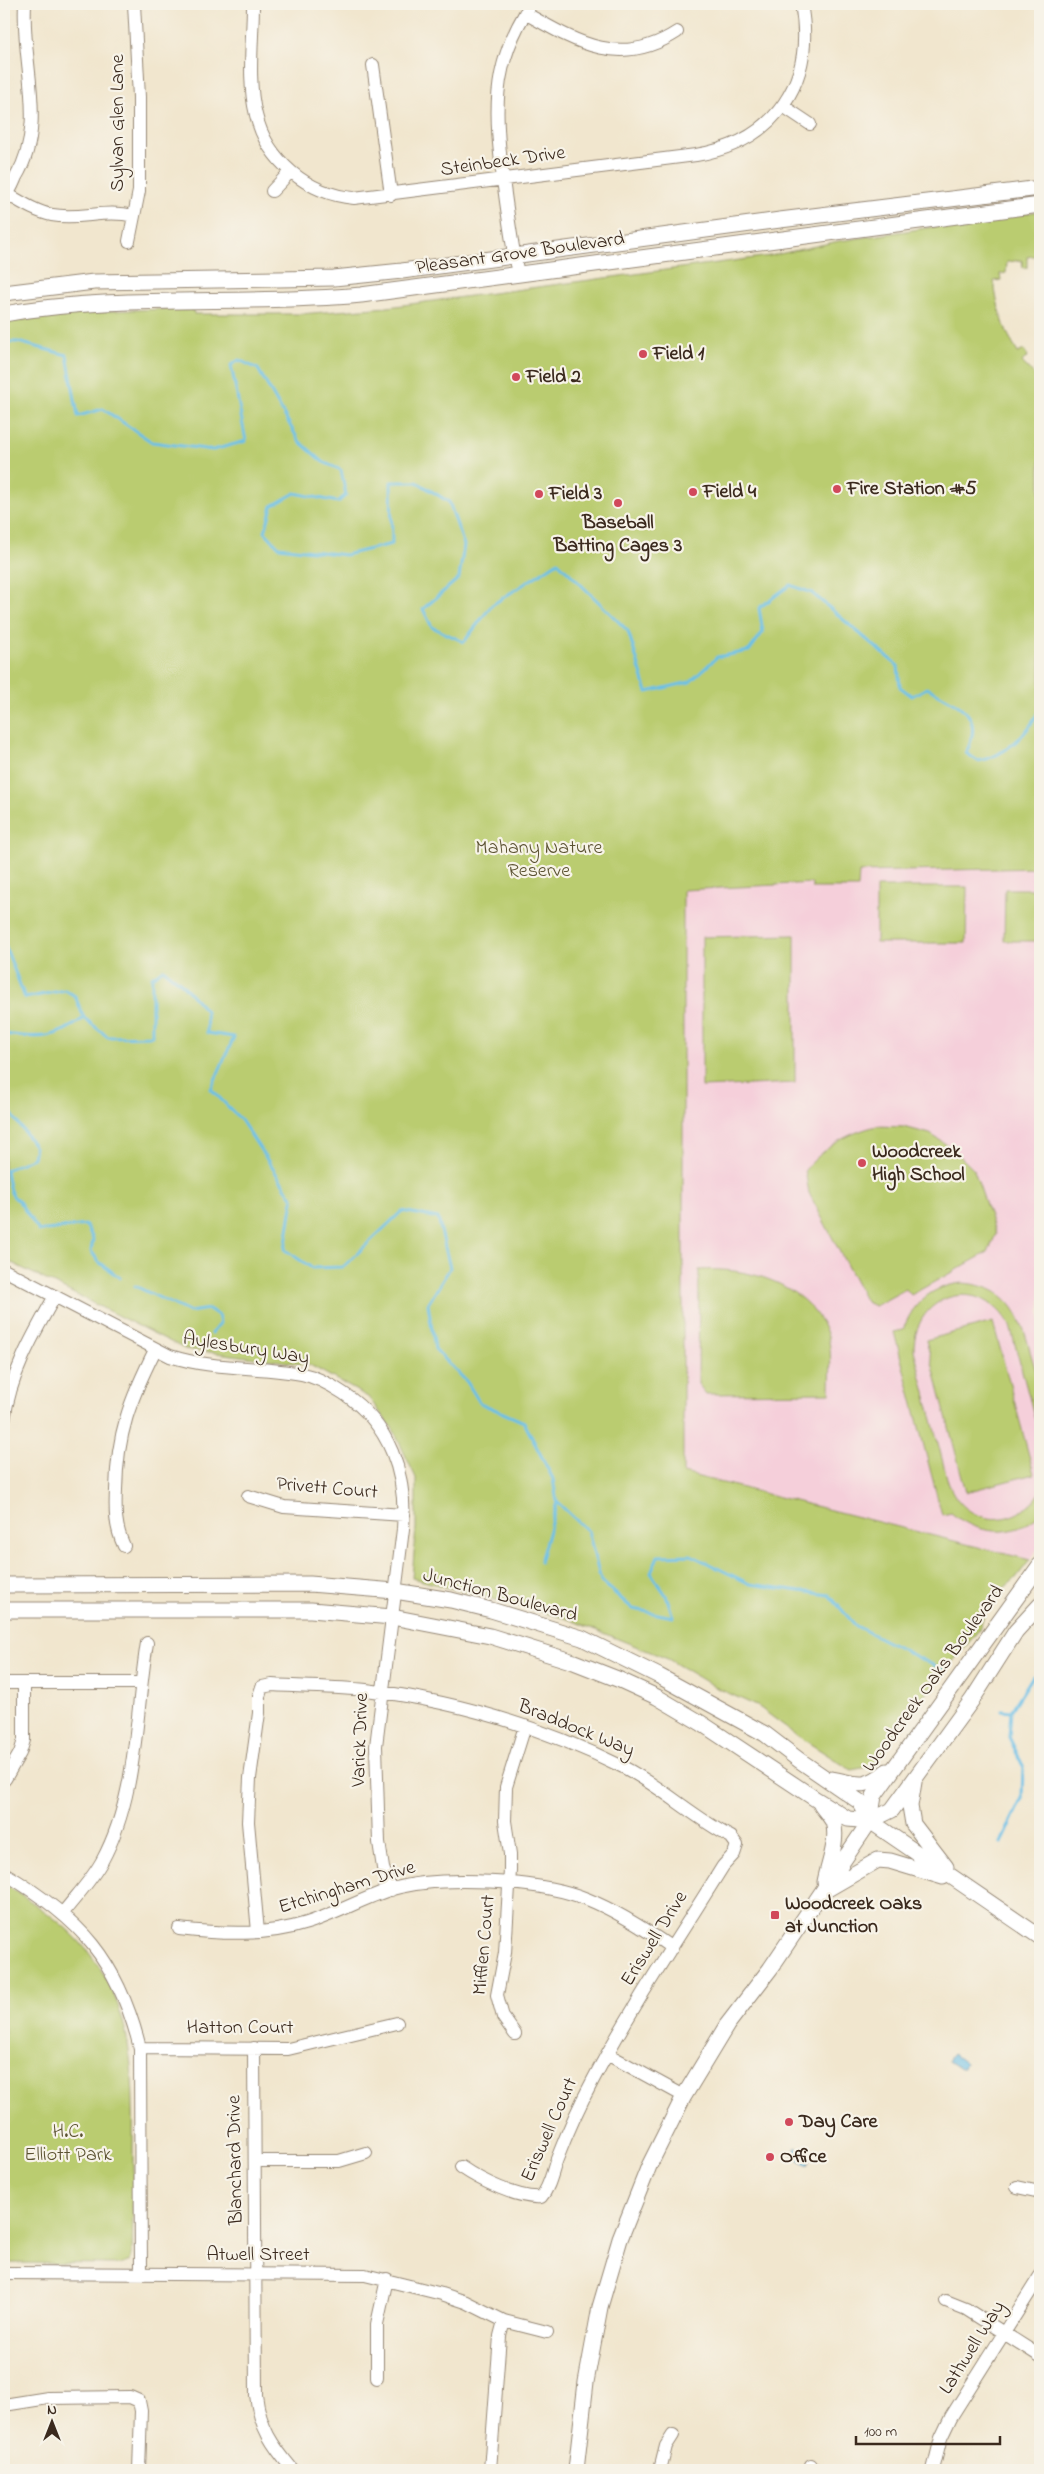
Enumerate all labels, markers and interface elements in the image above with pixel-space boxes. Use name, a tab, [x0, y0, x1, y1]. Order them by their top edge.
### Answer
street label: Sylvan Glen Lane	[104, 54, 133, 192]
street label: Steinbeck Drive	[439, 139, 567, 185]
street label: Pleasant Grove Boulevard	[414, 225, 626, 283]
place label: Field 1	[652, 340, 705, 369]
marker: Field 1	[637, 348, 649, 360]
place label: Field 2	[525, 363, 581, 392]
marker: Field 2	[510, 371, 522, 383]
place label: Fire Station #5	[846, 475, 977, 504]
place label: Field 4	[702, 478, 757, 507]
place label: Field 3	[548, 480, 602, 509]
marker: Fire Station #5	[831, 483, 843, 495]
marker: Field 4	[687, 486, 699, 498]
marker: Field 3	[533, 488, 545, 500]
marker: Baseball Batting Cages 3	[612, 497, 624, 509]
place label: Baseball Batting Cages 3	[553, 509, 682, 562]
park label: Mahany Nature Reserve	[476, 834, 602, 886]
place label: Woodcreek High School	[872, 1138, 965, 1191]
marker: Woodcreek High School	[856, 1157, 868, 1169]
street label: Aylesbury Way	[181, 1325, 311, 1373]
street label: Privett Court	[275, 1470, 379, 1508]
street label: Junction Boulevard	[419, 1561, 581, 1631]
street label: Woodcreek Oaks Boulevard	[856, 1579, 1012, 1779]
street label: Varick Drive	[345, 1692, 377, 1789]
street label: Braddock Way	[512, 1692, 639, 1766]
street label: Etchingham Drive	[275, 1853, 419, 1924]
street label: Eriswell Drive	[614, 1886, 696, 1992]
place label: Woodcreek Oaks at Junction	[785, 1890, 922, 1942]
street label: Mifflen Court	[466, 1893, 504, 1996]
marker: Woodcreek Oaks at Junction	[769, 1909, 781, 1921]
street label: Hatton Court	[187, 2014, 294, 2043]
street label: Eriswell Court	[514, 2073, 586, 2187]
street label: Blanchard Drive	[220, 2095, 252, 2226]
place label: Day Care	[798, 2108, 879, 2138]
marker: Day Care	[783, 2116, 795, 2128]
park label: H.C. Elliott Park	[24, 2118, 112, 2170]
place label: Office	[780, 2143, 827, 2172]
marker: Office	[764, 2151, 776, 2163]
street label: Atwell Street	[206, 2241, 310, 2270]
street label: Lathwell Way	[933, 2296, 1013, 2400]
north arrow	[28, 2396, 78, 2446]
text: N	[47, 2400, 57, 2421]
scale bar	[856, 2414, 1000, 2446]
text: 100 m	[864, 2421, 897, 2443]

